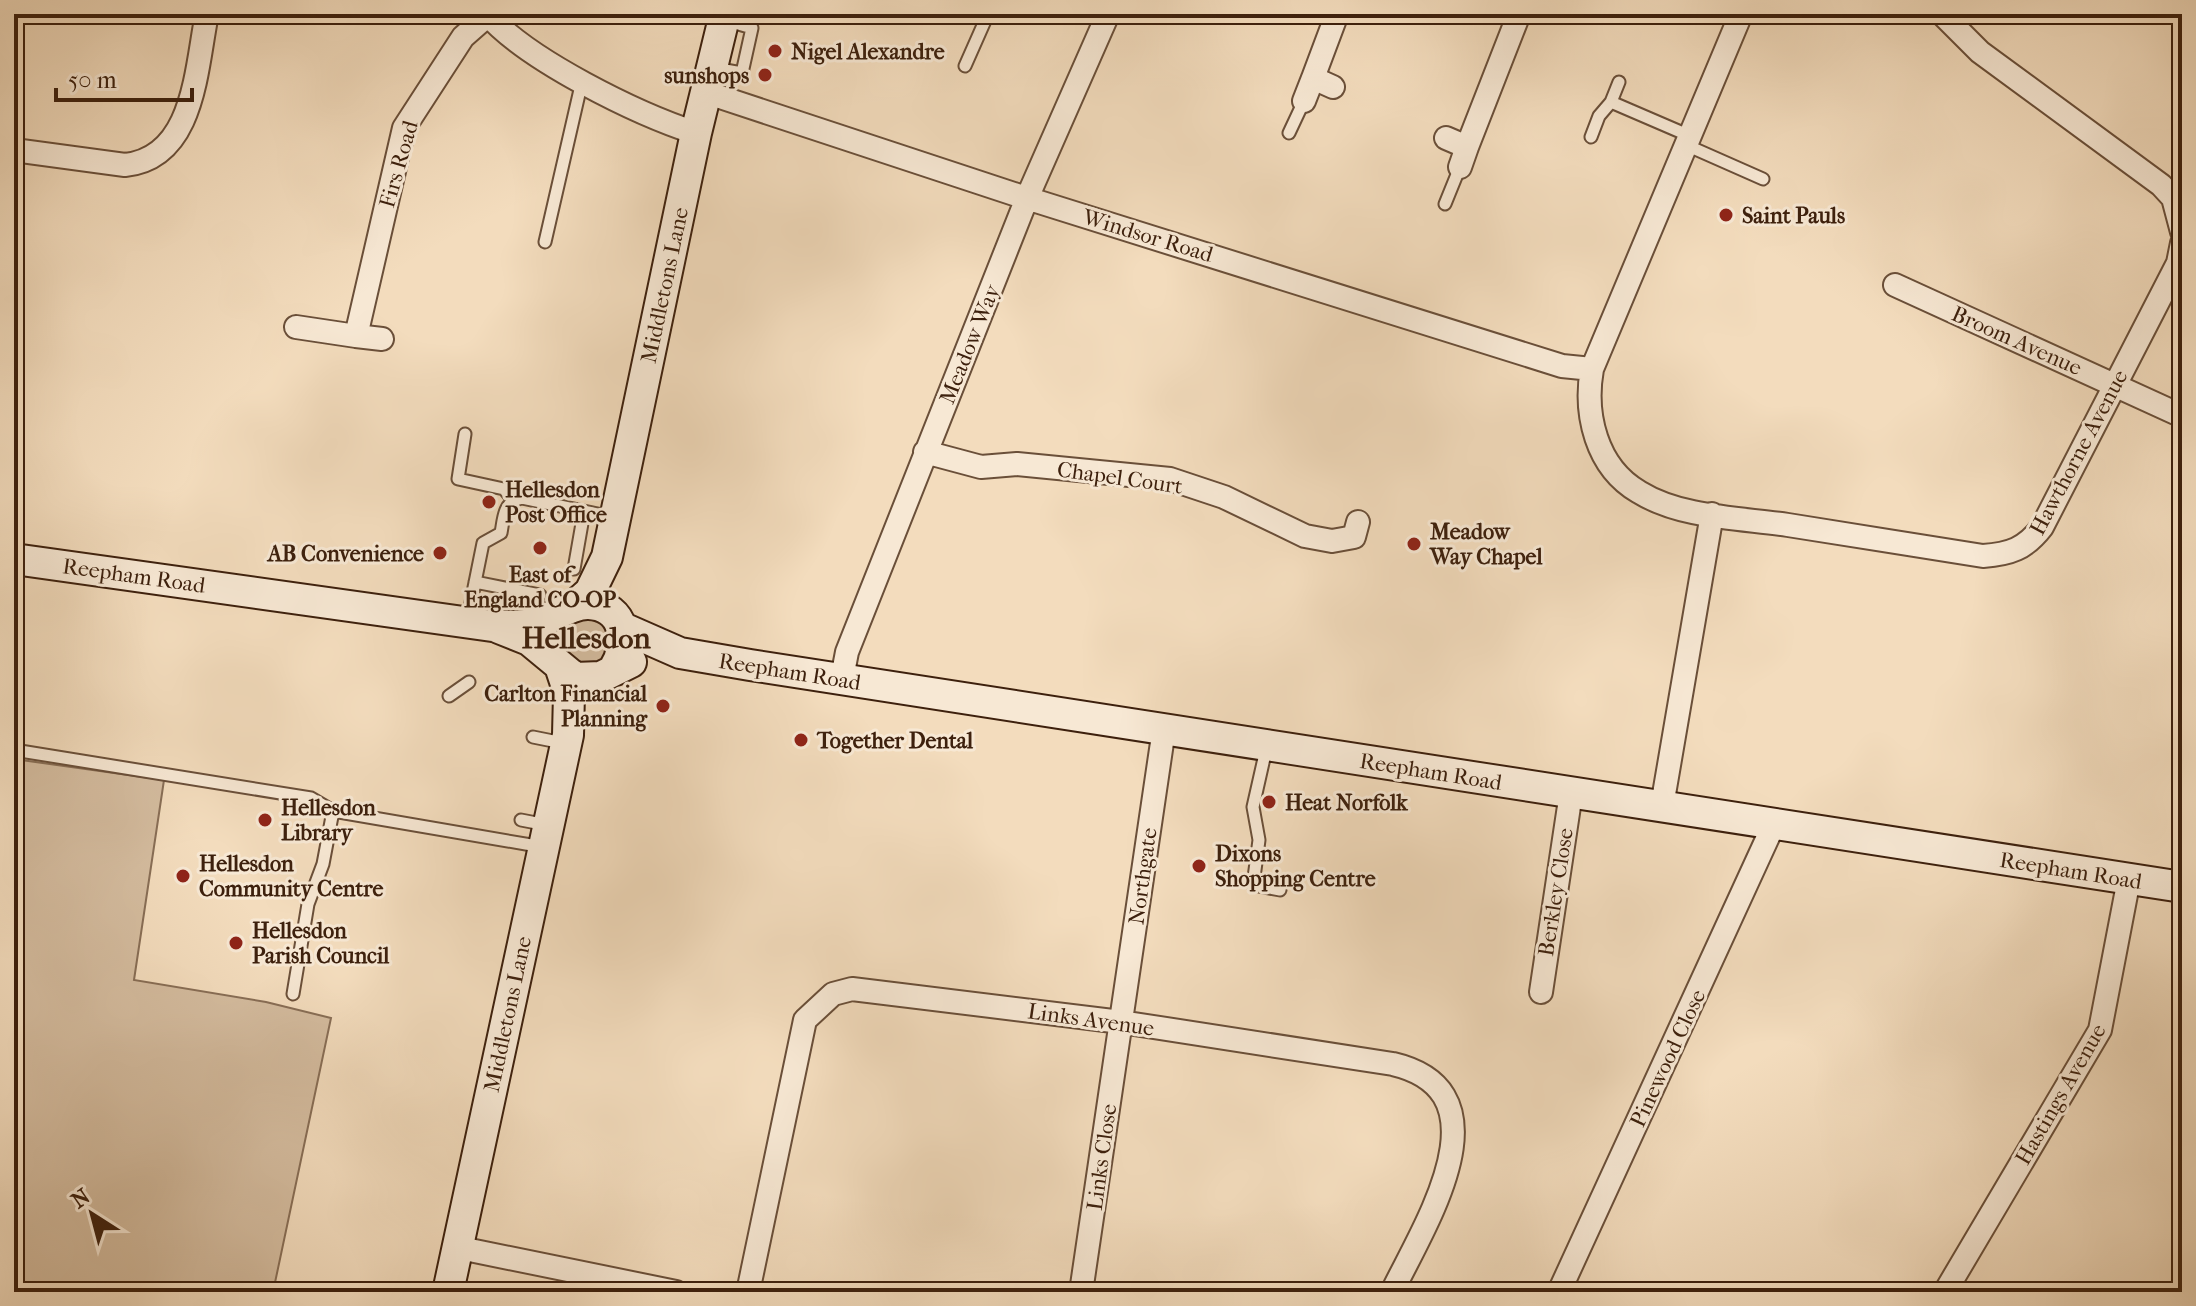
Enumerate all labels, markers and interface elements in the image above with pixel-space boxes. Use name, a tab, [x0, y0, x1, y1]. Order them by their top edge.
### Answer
place label: Nigel Alexandre	[791, 39, 945, 65]
marker: Nigel Alexandre	[766, 42, 784, 60]
scale bar	[56, 52, 192, 102]
place label: sunshops	[664, 63, 749, 89]
text: 50 m	[68, 66, 117, 94]
marker: sunshops	[756, 66, 774, 84]
street label: Firs Road	[374, 117, 424, 211]
place label: Saint Pauls	[1742, 203, 1845, 229]
street label: Windsor Road	[1078, 204, 1217, 268]
street label: Middletons Lane	[636, 205, 694, 366]
marker: Saint Pauls	[1717, 206, 1735, 224]
street label: Meadow Way	[934, 280, 1006, 408]
street label: Broom Avenue	[1947, 301, 2086, 381]
street label: Hawthorne Avenue	[2024, 365, 2133, 539]
street label: Chapel Court	[1055, 456, 1184, 500]
place label: Hellesdon Post Office	[505, 477, 607, 528]
marker: Hellesdon Post Office	[480, 493, 498, 511]
place label: Meadow Way Chapel	[1429, 519, 1543, 570]
marker: Meadow Way Chapel	[1405, 535, 1423, 553]
marker: East of England CO-OP	[531, 539, 549, 557]
place label: AB Convenience	[266, 541, 424, 567]
marker: AB Convenience	[431, 544, 449, 562]
street label: Reepham Road	[61, 553, 208, 599]
place label: East of England CO-OP	[464, 562, 617, 613]
district label: Hellesdon	[521, 621, 651, 656]
street label: Reepham Road	[717, 648, 864, 696]
place label: Carlton Financial Planning	[484, 681, 648, 732]
marker: Carlton Financial Planning	[654, 697, 672, 715]
place label: Together Dental	[816, 728, 974, 754]
marker: Together Dental	[792, 731, 810, 749]
street label: Reepham Road	[1358, 748, 1505, 796]
place label: Heat Norfolk	[1285, 790, 1408, 816]
marker: Heat Norfolk	[1260, 793, 1278, 811]
place label: Hellesdon Library	[281, 795, 376, 846]
marker: Hellesdon Library	[256, 811, 274, 829]
street label: Northgate	[1123, 826, 1163, 926]
street label: Berkley Close	[1533, 826, 1579, 958]
place label: Dixons Shopping Centre	[1215, 841, 1376, 892]
street label: Reepham Road	[1998, 847, 2145, 895]
place label: Hellesdon Community Centre	[199, 851, 383, 902]
marker: Dixons Shopping Centre	[1190, 857, 1208, 875]
marker: Hellesdon Community Centre	[174, 867, 192, 885]
place label: Hellesdon Parish Council	[252, 918, 390, 969]
marker: Hellesdon Parish Council	[227, 934, 245, 952]
street label: Middletons Lane	[479, 934, 537, 1095]
street label: Pinewood Close	[1625, 985, 1711, 1131]
street label: Links Avenue	[1026, 998, 1156, 1042]
street label: Hastings Avenue	[2010, 1019, 2112, 1170]
street label: Links Close	[1082, 1102, 1122, 1212]
north arrow	[52, 1174, 132, 1254]
text: N	[66, 1183, 95, 1214]

